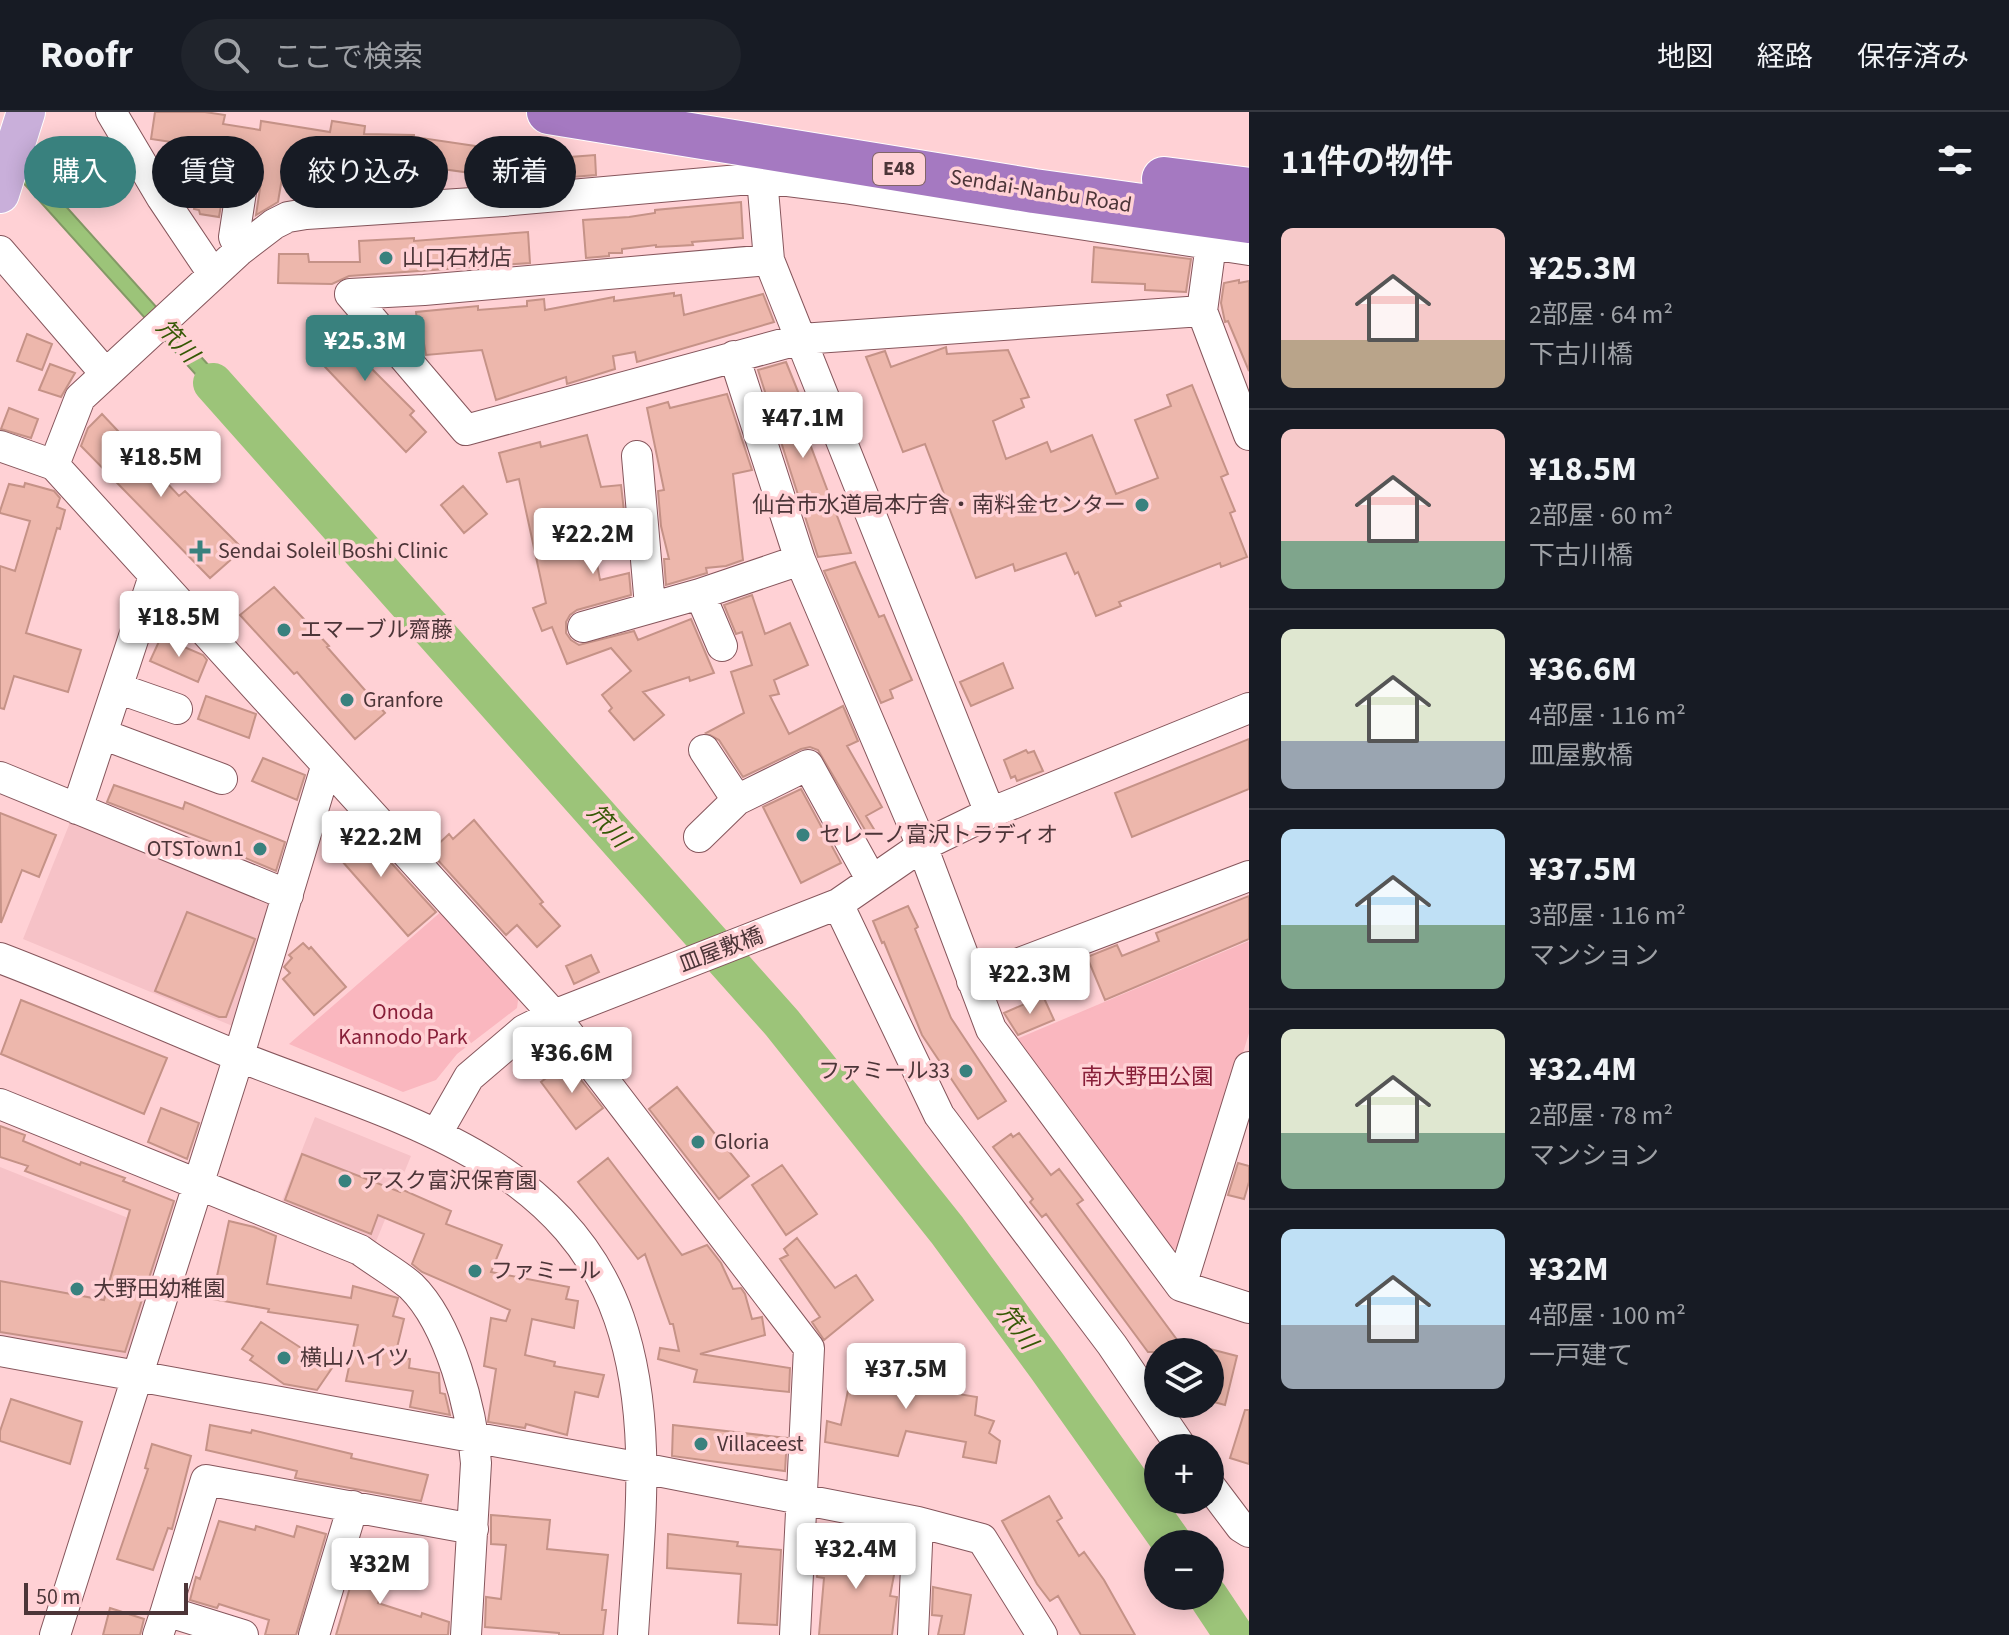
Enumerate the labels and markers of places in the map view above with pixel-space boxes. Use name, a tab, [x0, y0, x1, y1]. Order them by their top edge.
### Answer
place label: 山口石材店	[402, 242, 512, 274]
marker: 山口石材店	[377, 249, 395, 267]
pin: ¥25.3M	[300, 315, 430, 383]
pin: ¥47.1M	[738, 392, 868, 460]
pin: ¥18.5M	[96, 431, 226, 499]
place label: 仙台市水道局本庁舎・南料金センター	[752, 489, 1126, 521]
marker: 仙台市水道局本庁舎・南料金センター	[1133, 496, 1151, 514]
pin: ¥22.2M	[528, 508, 658, 576]
place label: Sendai Soleil Boshi Clinic	[218, 535, 448, 567]
marker: Sendai Soleil Boshi Clinic	[189, 540, 211, 562]
pin: ¥18.5M	[114, 591, 244, 659]
place label: エマーブル齋藤	[300, 614, 453, 646]
marker: エマーブル齋藤	[275, 621, 293, 639]
place label: Granfore	[363, 684, 443, 716]
marker: Granfore	[338, 691, 356, 709]
pin: ¥22.2M	[316, 811, 446, 879]
place label: セレーノ富沢トラディオ	[819, 819, 1058, 851]
marker: セレーノ富沢トラディオ	[794, 826, 812, 844]
place label: OTSTown1	[147, 833, 244, 865]
marker: OTSTown1	[251, 840, 269, 858]
pin: ¥22.3M	[965, 948, 1095, 1016]
pin: ¥36.6M	[507, 1027, 637, 1095]
place label: ファミール33	[818, 1055, 950, 1087]
marker: ファミール33	[957, 1062, 975, 1080]
place label: Gloria	[714, 1126, 769, 1158]
marker: Gloria	[689, 1133, 707, 1151]
place label: アスク富沢保育園	[361, 1165, 537, 1197]
marker: アスク富沢保育園	[336, 1172, 354, 1190]
place label: ファミール	[491, 1255, 601, 1287]
marker: ファミール	[466, 1262, 484, 1280]
place label: 大野田幼稚園	[93, 1273, 225, 1305]
marker: 大野田幼稚園	[68, 1280, 86, 1298]
place label: 横山ハイツ	[300, 1342, 410, 1374]
pin: ¥37.5M	[841, 1343, 971, 1411]
marker: 横山ハイツ	[275, 1349, 293, 1367]
place label: Villaceest	[717, 1428, 804, 1460]
marker: Villaceest	[692, 1435, 710, 1453]
pin: ¥32.4M	[791, 1523, 921, 1591]
pin: ¥32M	[333, 1538, 427, 1606]

